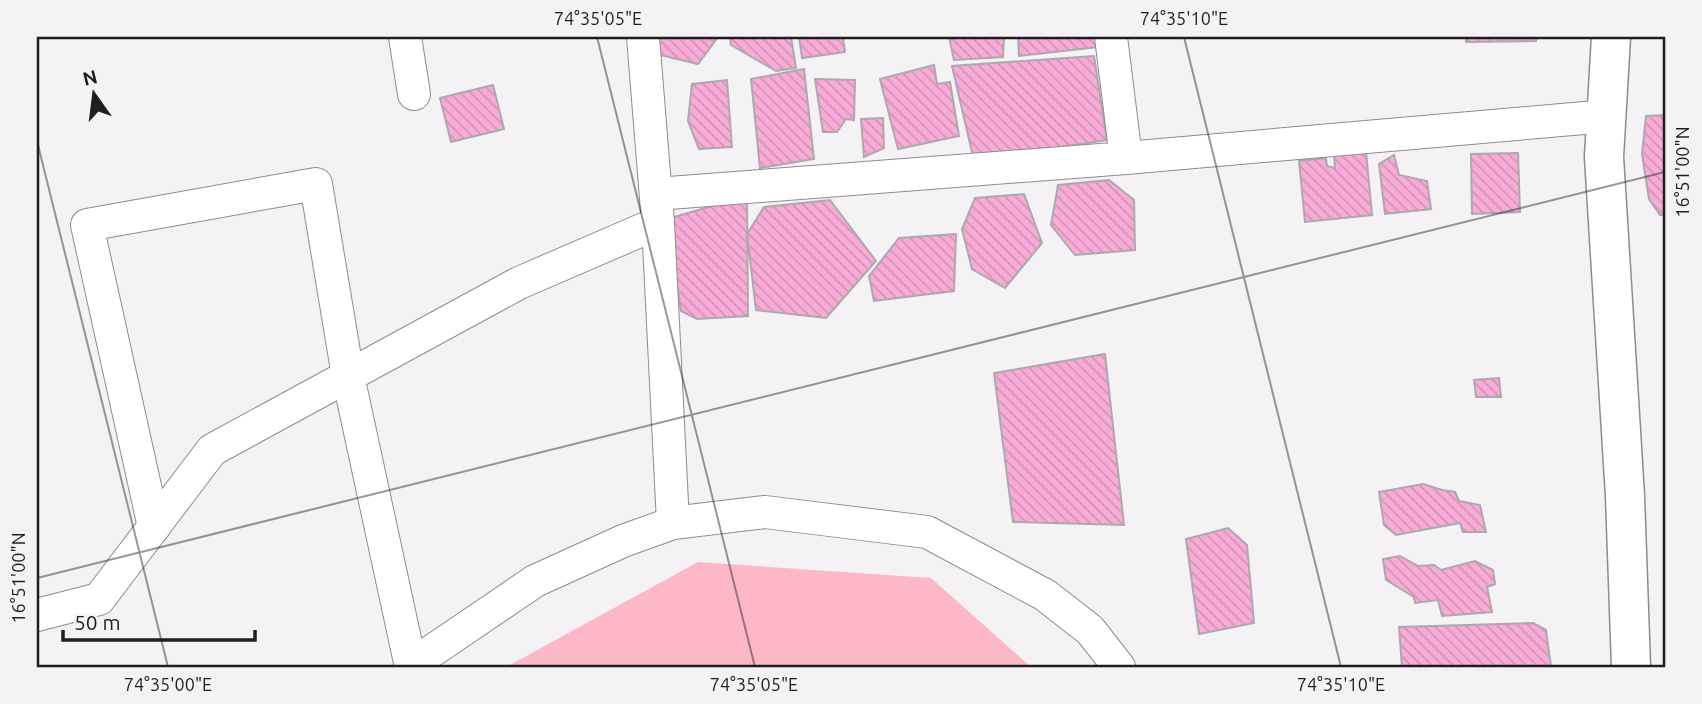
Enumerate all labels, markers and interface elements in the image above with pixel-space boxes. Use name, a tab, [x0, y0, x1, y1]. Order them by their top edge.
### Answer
text: 74°35'05"E	[554, 8, 642, 28]
text: 74°35'10"E	[1140, 8, 1228, 28]
north arrow	[60, 60, 130, 130]
text: N	[80, 65, 99, 90]
text: 16°51'00"N	[1672, 126, 1692, 218]
text: 16°51'00"N	[8, 532, 28, 624]
scale bar	[63, 599, 256, 643]
text: 50 m	[74, 610, 121, 634]
text: 74°35'00"E	[124, 674, 212, 694]
text: 74°35'05"E	[710, 674, 798, 694]
text: 74°35'10"E	[1297, 674, 1385, 694]

